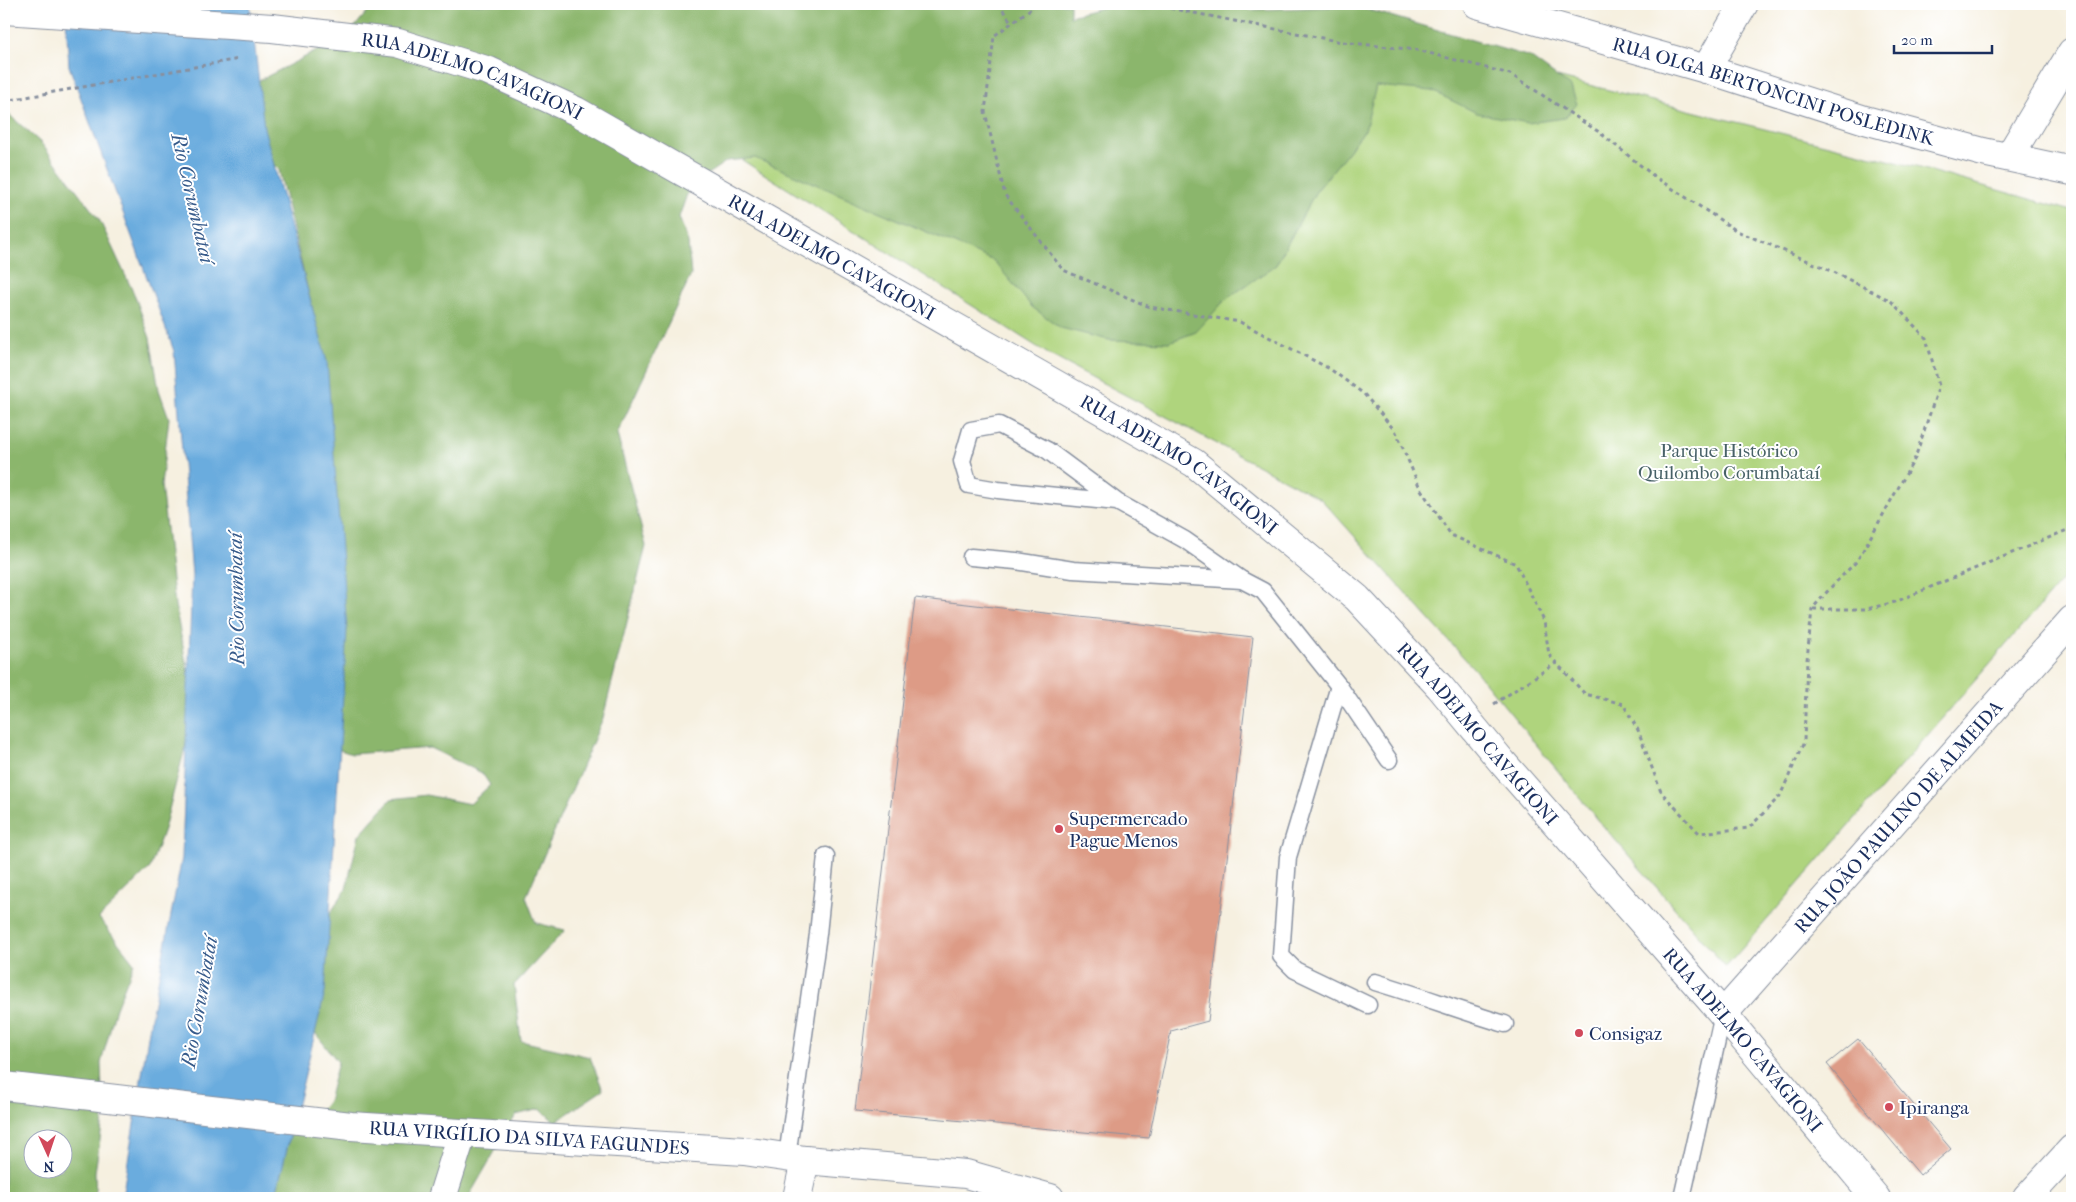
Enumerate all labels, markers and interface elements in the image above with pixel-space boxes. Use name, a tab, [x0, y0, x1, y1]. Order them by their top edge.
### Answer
scale bar	[1894, 22, 1991, 54]
street label: RUA ADELMO CAVAGIONI	[360, 29, 587, 125]
text: 20 m	[1901, 31, 1933, 49]
street label: RUA OLGA BERTONCINI POSLEDINK	[1610, 33, 1938, 151]
water label: Rio Corumbataí	[166, 129, 219, 269]
street label: RUA ADELMO CAVAGIONI	[724, 190, 939, 325]
street label: RUA ADELMO CAVAGIONI	[1076, 390, 1282, 540]
park label: Parque Histórico Quilombo Corumbataí	[1638, 440, 1820, 484]
water label: Rio Corumbataí	[224, 529, 249, 667]
street label: RUA ADELMO CAVAGIONI	[1392, 638, 1562, 830]
street label: RUA JOÃO PAULINO DE ALMEIDA	[1790, 696, 2008, 938]
place label: Supermercado Pague Menos	[1069, 808, 1188, 852]
marker: Supermercado Pague Menos	[1053, 823, 1065, 835]
water label: Rio Corumbataí	[176, 932, 223, 1071]
street label: RUA ADELMO CAVAGIONI	[1658, 944, 1826, 1137]
place label: Consigaz	[1589, 1023, 1662, 1045]
marker: Consigaz	[1573, 1027, 1585, 1039]
place label: Ipiranga	[1899, 1097, 1969, 1119]
marker: Ipiranga	[1883, 1101, 1895, 1113]
street label: RUA VIRGÍLIO DA SILVA FAGUNDES	[368, 1117, 691, 1160]
north arrow	[22, 1130, 72, 1180]
text: N	[43, 1158, 54, 1175]

